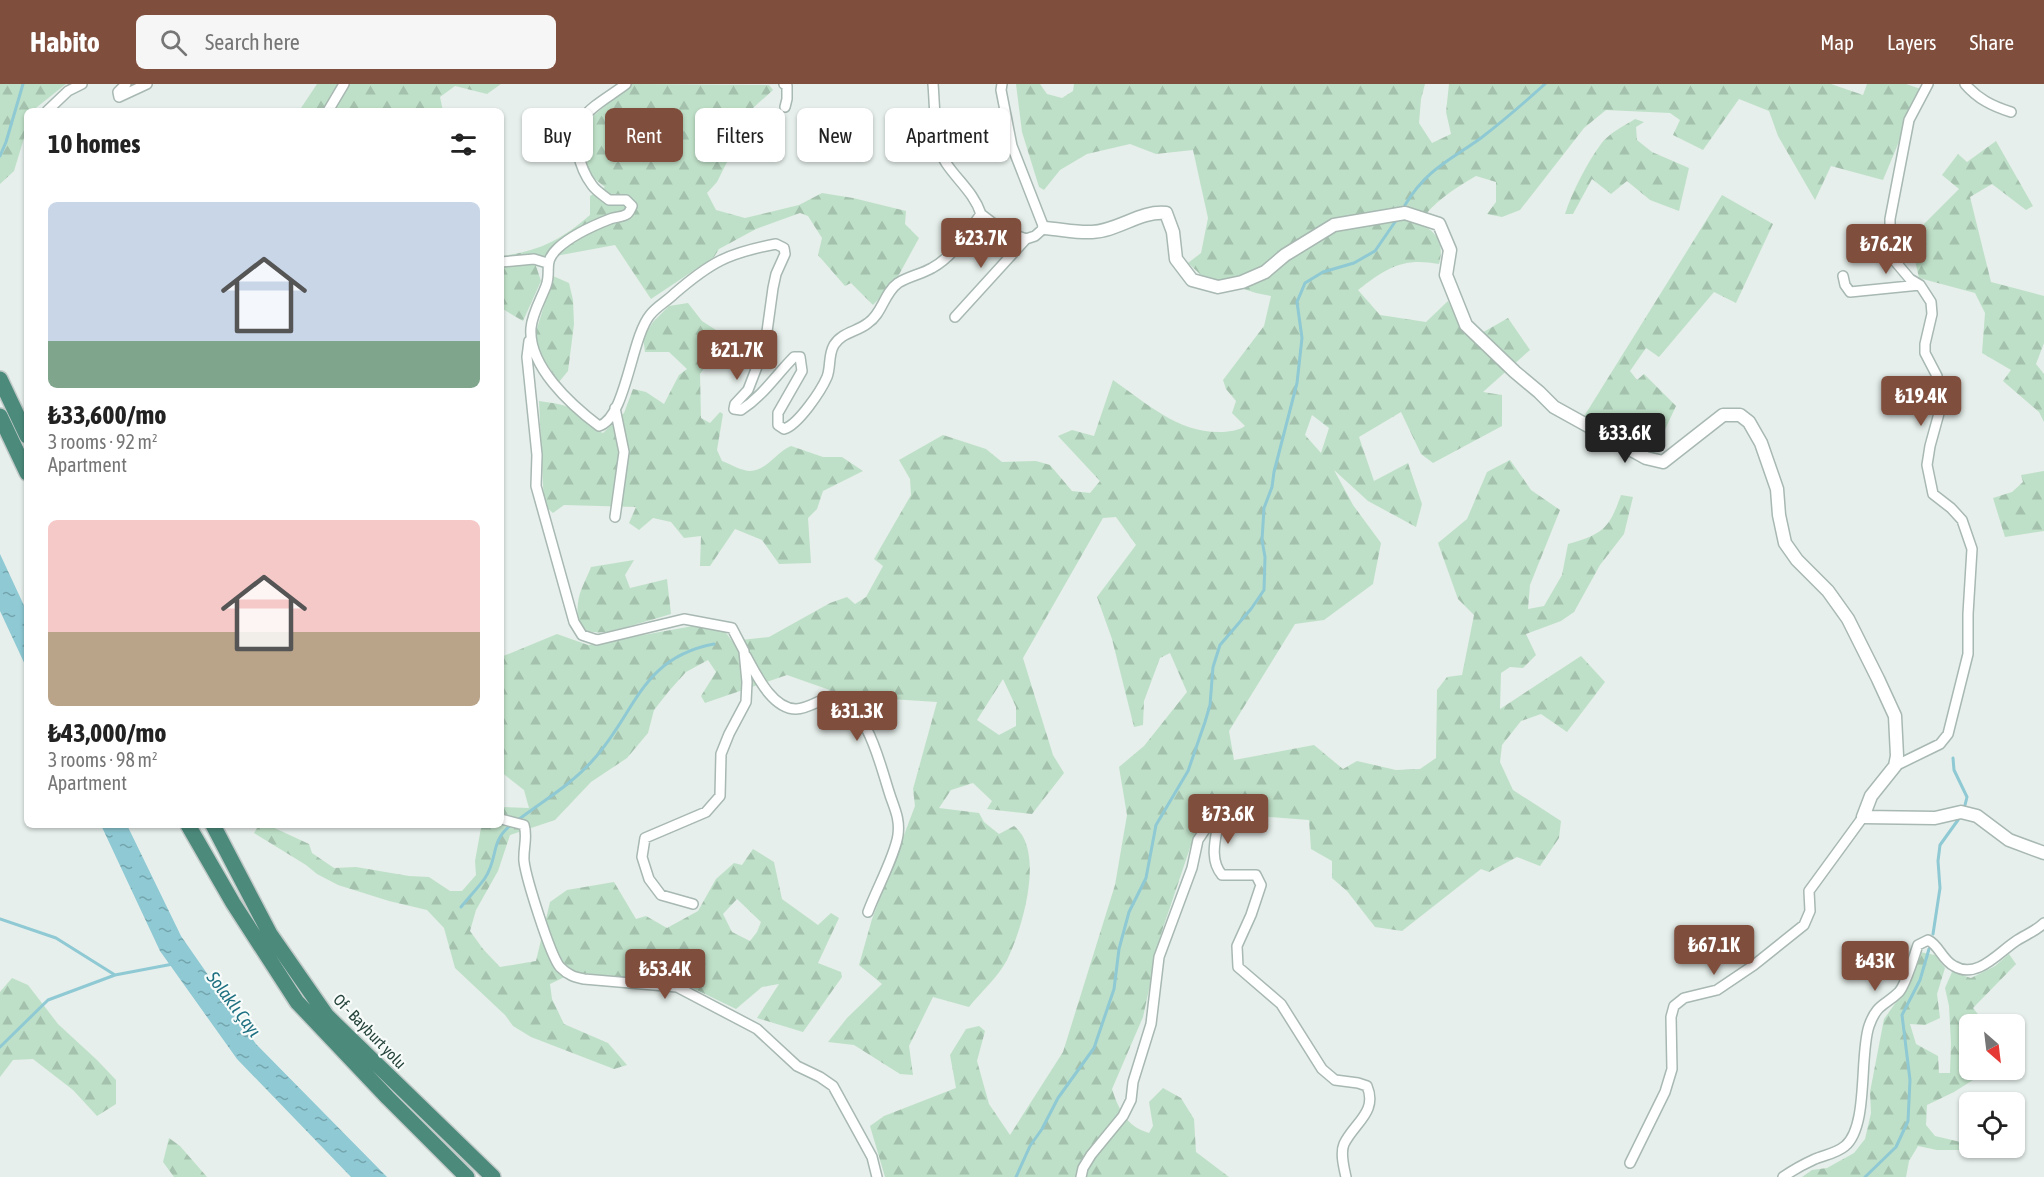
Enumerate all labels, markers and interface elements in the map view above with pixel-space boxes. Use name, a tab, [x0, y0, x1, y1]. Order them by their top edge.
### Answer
search box	[136, 15, 556, 69]
text: Habito	[30, 26, 100, 58]
icon: search	[157, 26, 190, 59]
text: Search here	[205, 29, 300, 55]
text: Map	[1820, 30, 1854, 54]
text: Layers	[1887, 30, 1937, 54]
text: Share	[1970, 30, 2014, 54]
chip: Buy	[522, 108, 593, 162]
chip: Rent	[605, 108, 683, 162]
chip: Filters	[695, 108, 785, 162]
chip: New	[797, 108, 873, 162]
chip: Apartment	[885, 108, 1010, 162]
icon: filters	[447, 128, 480, 161]
text: 10 homes	[48, 129, 141, 159]
pin: ₺23.7K	[932, 218, 1030, 269]
pin: ₺76.2K	[1837, 224, 1935, 275]
text: ₺23.7K	[955, 226, 1007, 249]
text: ₺76.2K	[1860, 232, 1912, 255]
icon: home	[210, 241, 318, 349]
pin: ₺21.7K	[688, 330, 786, 381]
text: ₺21.7K	[711, 338, 763, 361]
pin: ₺19.4K	[1872, 376, 1970, 427]
text: ₺19.4K	[1895, 384, 1947, 407]
text: ₺33,600/mo	[48, 400, 166, 430]
pin: ₺33.6K	[1576, 413, 1674, 464]
text: ₺33.6K	[1599, 421, 1651, 444]
text: 3 rooms · 92 m²	[48, 430, 158, 453]
text: Apartment	[48, 453, 127, 476]
icon: home	[210, 559, 318, 667]
pin: ₺31.3K	[808, 691, 906, 742]
text: ₺31.3K	[831, 699, 883, 722]
text: ₺43,000/mo	[48, 718, 166, 748]
text: 3 rooms · 98 m²	[48, 748, 158, 771]
text: Apartment	[48, 771, 127, 794]
pin: ₺73.6K	[1179, 794, 1277, 845]
text: ₺73.6K	[1202, 802, 1254, 825]
pin: ₺67.1K	[1665, 925, 1763, 976]
text: ₺67.1K	[1688, 933, 1740, 956]
pin: ₺43K	[1839, 941, 1911, 992]
pin: ₺53.4K	[616, 949, 714, 1000]
text: ₺43K	[1856, 949, 1894, 972]
text: ₺53.4K	[639, 957, 691, 980]
water label: Solaklı Çayı	[202, 966, 265, 1041]
street label: Of - Bayburt yolu	[329, 990, 410, 1073]
north arrow	[1959, 1014, 2025, 1080]
map controls	[1959, 1014, 2025, 1158]
button: locate	[1959, 1092, 2025, 1158]

